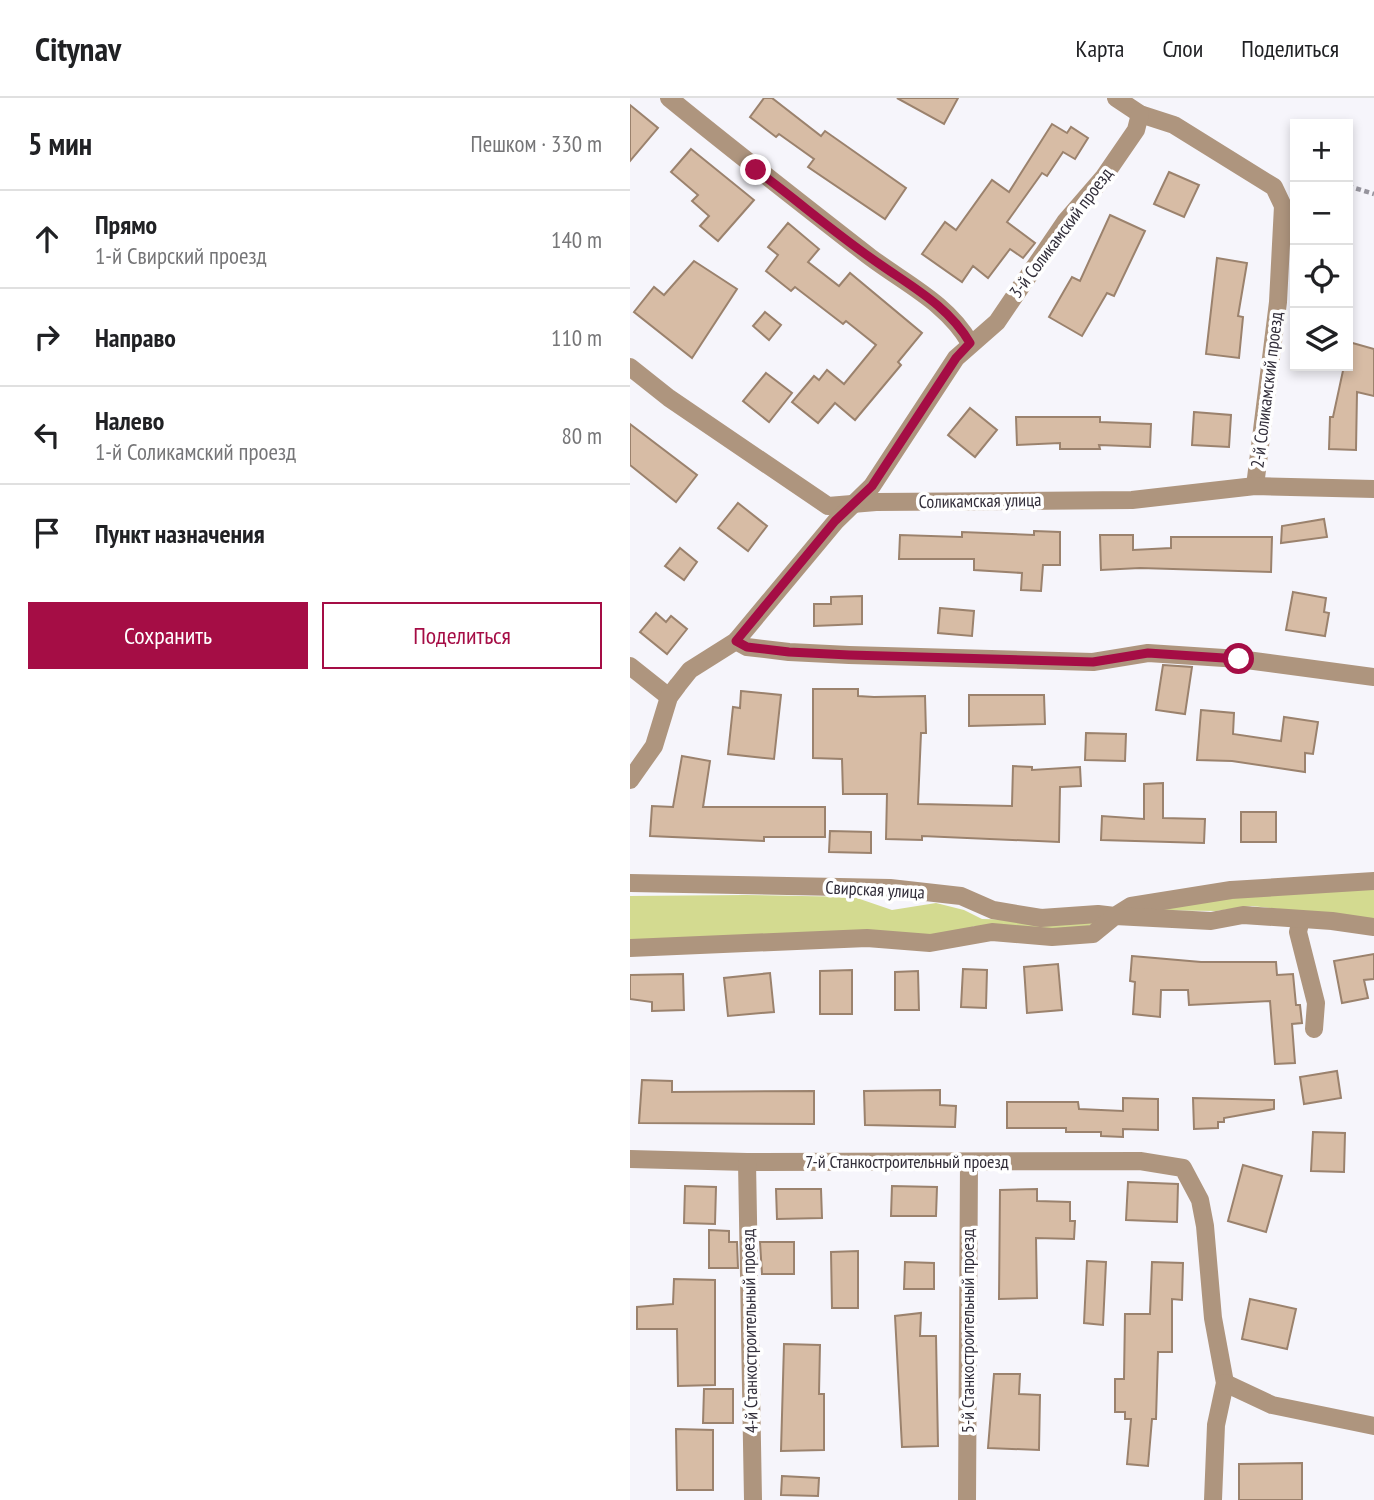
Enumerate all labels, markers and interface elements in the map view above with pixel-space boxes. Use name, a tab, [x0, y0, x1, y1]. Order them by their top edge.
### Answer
text: Citynav	[35, 27, 121, 70]
text: Карта	[1076, 33, 1124, 64]
text: Слои	[1162, 33, 1203, 64]
text: Поделиться	[1241, 33, 1339, 64]
map controls	[1290, 119, 1353, 371]
button: +	[1290, 119, 1353, 182]
text: 5 мин	[28, 124, 92, 163]
text: Пешком · 330 m	[471, 129, 602, 158]
route end	[740, 154, 771, 185]
street label: 3-й Соликамский проезд	[1004, 163, 1117, 302]
button: −	[1290, 182, 1353, 245]
text: Прямо	[95, 208, 157, 241]
icon: ahead	[28, 220, 66, 258]
text: 140 m	[551, 225, 602, 254]
text: 1-й Свирский проезд	[95, 241, 267, 270]
button: locate	[1290, 245, 1353, 308]
button: layers	[1290, 308, 1353, 371]
street label: 2-й Соликамский проезд	[1246, 310, 1288, 469]
icon: right	[28, 318, 66, 356]
text: Направо	[95, 321, 176, 354]
text: 110 m	[551, 323, 602, 352]
text: Налево	[95, 404, 164, 437]
icon: left	[28, 416, 66, 454]
text: 80 m	[561, 421, 602, 450]
text: 1-й Соликамский проезд	[95, 437, 296, 466]
street label: Соликамская улица	[919, 488, 1041, 513]
icon: arrive	[28, 514, 66, 552]
text: Пункт назначения	[95, 517, 265, 550]
button: Сохранить	[28, 602, 308, 669]
button: Поделиться	[322, 602, 602, 669]
route start	[1223, 643, 1254, 674]
street label: Свирская улица	[825, 875, 925, 904]
street label: 7-й Станкостроительный проезд	[805, 1150, 1009, 1173]
street label: 4-й Станкостроительный проезд	[736, 1229, 763, 1433]
street label: 5-й Станкостроительный проезд	[956, 1229, 979, 1433]

